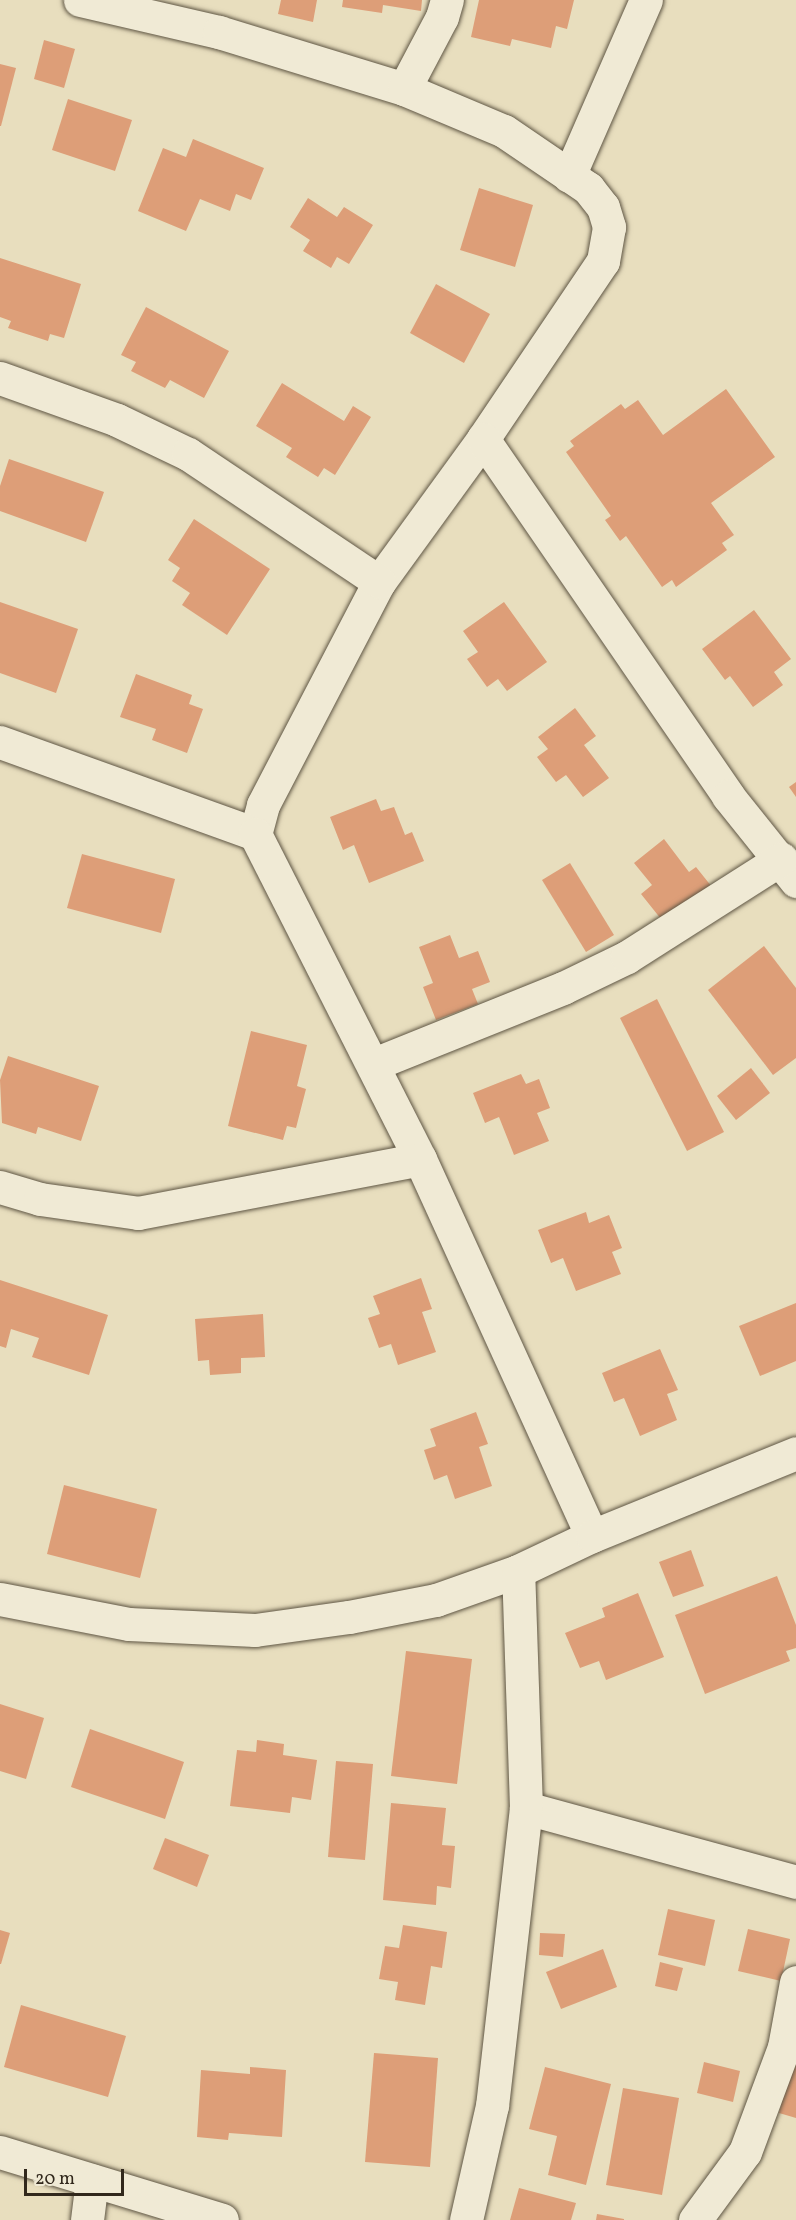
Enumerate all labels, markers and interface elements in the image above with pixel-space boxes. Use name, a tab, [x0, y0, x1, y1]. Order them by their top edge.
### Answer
scale bar	[27, 2157, 128, 2195]
text: 20 m	[35, 2167, 75, 2192]

